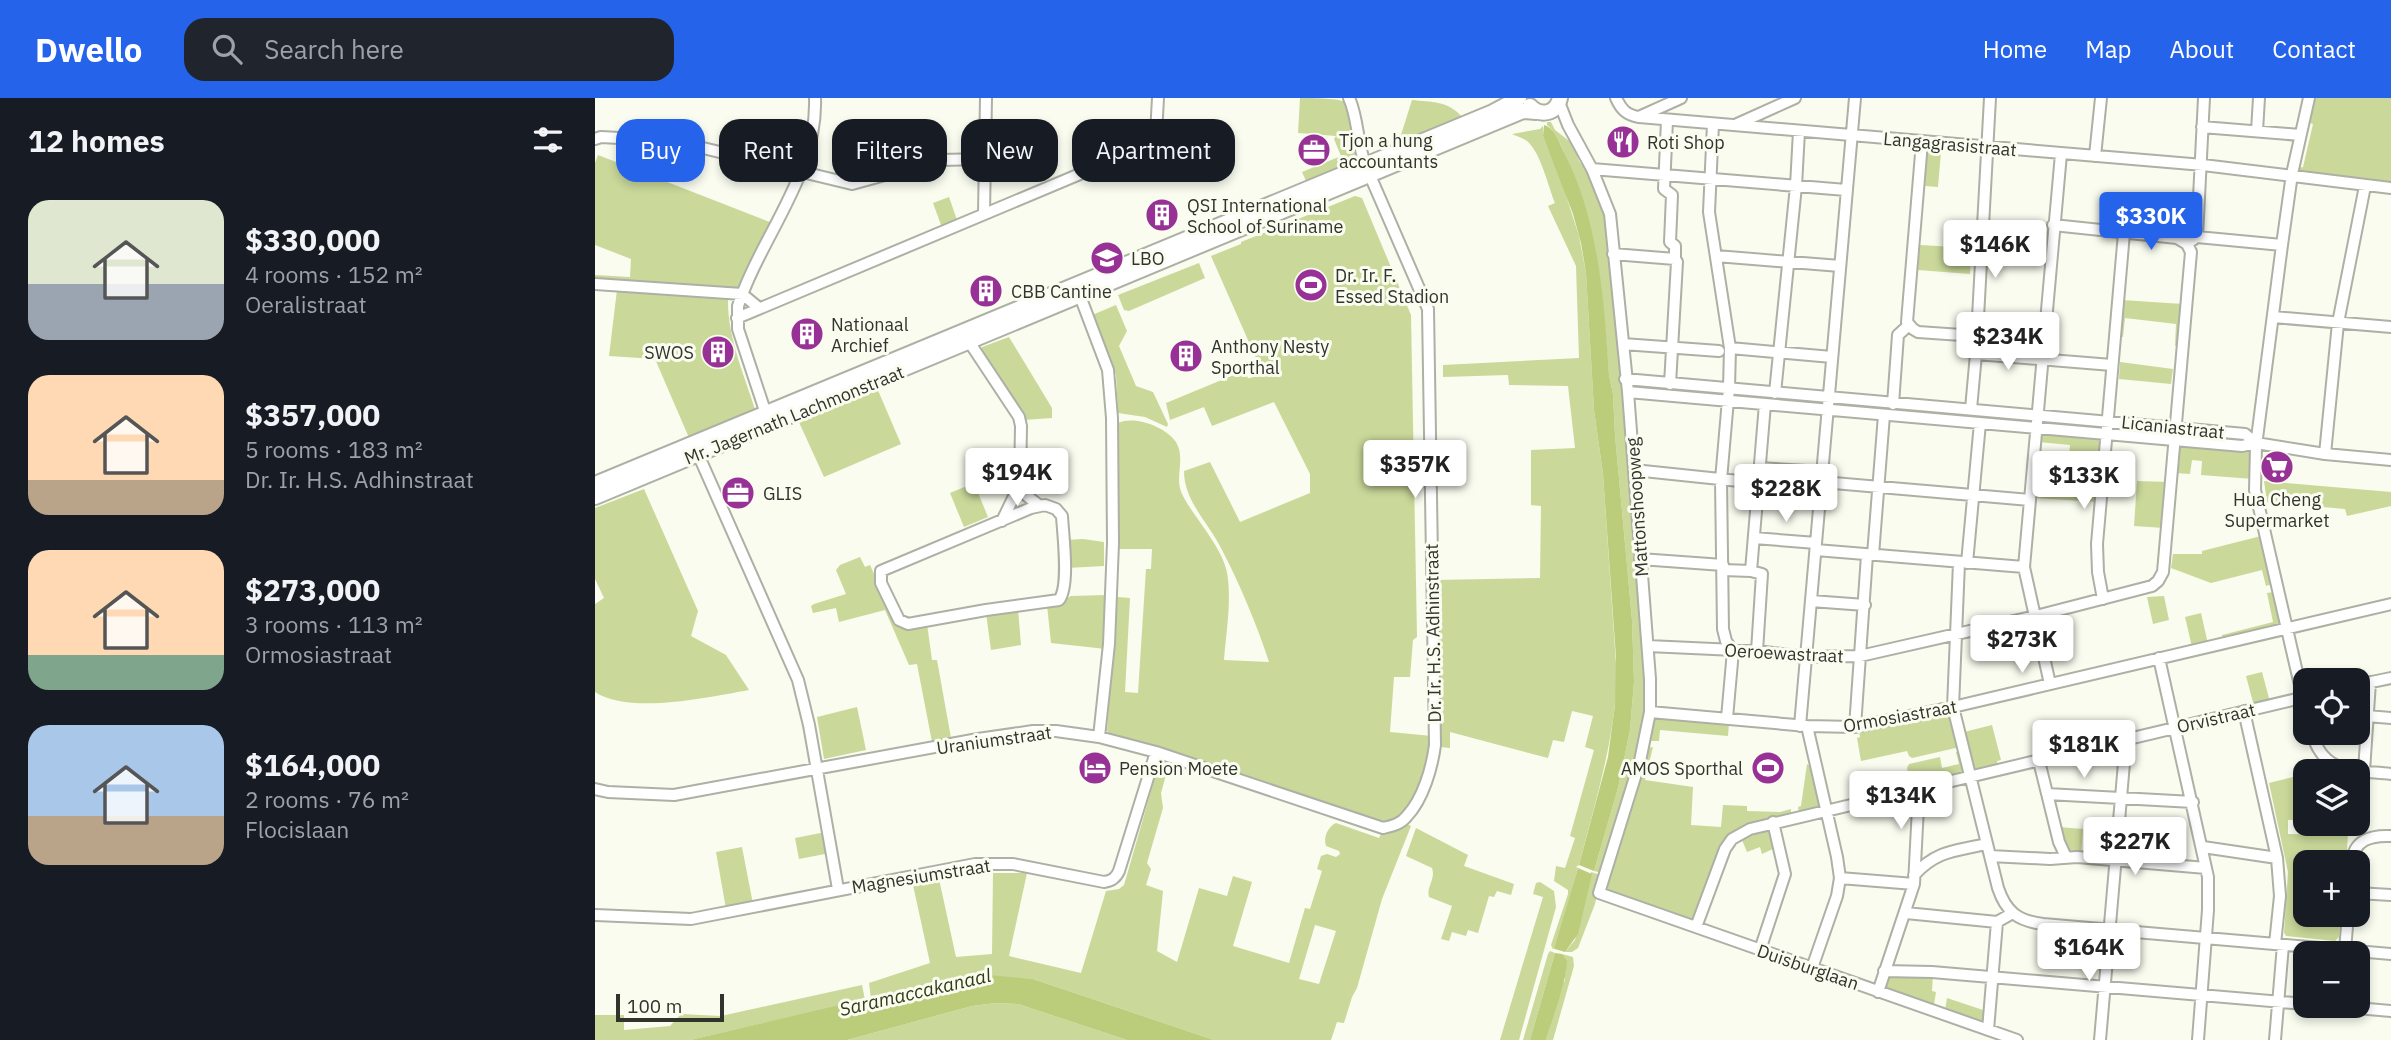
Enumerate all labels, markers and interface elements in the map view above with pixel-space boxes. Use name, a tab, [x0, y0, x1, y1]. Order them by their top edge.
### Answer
search box	[184, 18, 674, 81]
text: Dwello	[35, 28, 142, 71]
icon: search	[208, 30, 246, 68]
text: Search here	[264, 32, 404, 66]
text: Home	[1983, 33, 2047, 65]
text: Map	[2085, 33, 2131, 65]
text: About	[2169, 33, 2234, 65]
text: Contact	[2272, 33, 2356, 65]
chip: Buy	[616, 119, 705, 182]
chip: Rent	[719, 119, 818, 182]
chip: Filters	[832, 119, 947, 182]
chip: New	[961, 119, 1058, 182]
chip: Apartment	[1072, 119, 1235, 182]
text: 12 homes	[28, 121, 165, 160]
icon: filters	[529, 121, 567, 159]
restaurant icon: Roti Shop	[1604, 123, 1642, 161]
street label: Langagrasistraat	[1882, 127, 2018, 161]
place label: Tjon a hung accountants	[1339, 129, 1438, 173]
office icon: Tjon a hung accountants	[1295, 131, 1333, 169]
place label: Roti Shop	[1647, 131, 1725, 154]
pin: $330K	[2102, 192, 2200, 252]
place label: QSI International School of Suriname	[1187, 194, 1343, 238]
building icon: QSI International School of Suriname	[1143, 196, 1181, 234]
text: $330K	[2115, 200, 2187, 230]
text: $330,000	[245, 220, 380, 259]
pin: $146K	[1946, 220, 2044, 280]
icon: home	[84, 228, 168, 312]
text: $146K	[1959, 228, 2031, 258]
school or university icon: LBO	[1088, 239, 1126, 277]
place label: LBO	[1131, 247, 1165, 270]
text: 4 rooms · 152 m²	[245, 259, 423, 289]
place label: Dr. Ir. F. Essed Stadion	[1335, 264, 1449, 308]
sports icon: Dr. Ir. F. Essed Stadion	[1292, 266, 1330, 304]
building icon: CBB Cantine	[967, 272, 1005, 310]
place label: CBB Cantine	[1011, 280, 1112, 303]
text: Oeralistraat	[245, 289, 367, 319]
place label: Nationaal Archief	[831, 313, 909, 357]
pin: $234K	[1959, 313, 2057, 372]
building icon: Nationaal Archief	[788, 315, 826, 353]
text: $234K	[1972, 320, 2044, 350]
building icon: SWOS	[699, 333, 737, 371]
place label: Anthony Nesty Sporthal	[1211, 335, 1329, 379]
building icon: Anthony Nesty Sporthal	[1167, 337, 1205, 375]
place label: SWOS	[644, 341, 694, 364]
street label: Mr. Jagernath Lachmonstraat	[681, 360, 907, 470]
text: $357,000	[245, 395, 380, 434]
icon: home	[84, 403, 168, 487]
street label: Licaniastraat	[2120, 410, 2226, 444]
text: 5 rooms · 183 m²	[245, 434, 423, 464]
street label: Mattonshoopweg	[1621, 436, 1653, 577]
pin: $357K	[1366, 440, 1464, 500]
pin: $194K	[968, 448, 1066, 508]
text: $357K	[1379, 448, 1451, 478]
supermarket icon: Hua Cheng Supermarket	[2258, 448, 2296, 486]
pin: $133K	[2035, 452, 2133, 511]
text: $194K	[981, 456, 1053, 486]
text: $133K	[2048, 459, 2120, 489]
text: Dr. Ir. H.S. Adhinstraat	[245, 464, 474, 494]
pin: $228K	[1737, 464, 1835, 524]
text: $228K	[1750, 472, 1822, 502]
office icon: GLIS	[719, 474, 757, 512]
place label: GLIS	[763, 482, 802, 505]
place label: Hua Cheng Supermarket	[2225, 488, 2329, 532]
street label: Dr. Ir. H.S. Adhinstraat	[1420, 543, 1446, 723]
text: $273,000	[245, 570, 380, 609]
icon: home	[84, 578, 168, 662]
text: 3 rooms · 113 m²	[245, 609, 423, 639]
pin: $273K	[1973, 616, 2071, 675]
text: $273K	[1986, 623, 2058, 653]
street label: Oeroewastraat	[1724, 638, 1844, 668]
text: Ormosiastraat	[245, 639, 392, 669]
map controls	[2293, 668, 2370, 1018]
button: locate	[2293, 668, 2370, 745]
street label: Ormosiastraat	[1841, 695, 1959, 737]
street label: Orvistraat	[2174, 698, 2258, 738]
pin: $181K	[2035, 720, 2133, 780]
street label: Uraniumstraat	[935, 721, 1053, 759]
text: $181K	[2048, 728, 2120, 758]
text: $164,000	[245, 745, 380, 784]
hotel icon: Pension Moete	[1076, 749, 1114, 787]
sports icon: AMOS Sporthal	[1749, 749, 1787, 787]
icon: home	[84, 753, 168, 837]
place label: Pension Moete	[1119, 757, 1238, 780]
place label: AMOS Sporthal	[1621, 757, 1743, 780]
button: layers	[2293, 759, 2370, 836]
pin: $134K	[1852, 772, 1950, 831]
text: $134K	[1865, 779, 1937, 809]
text: 2 rooms · 76 m²	[245, 784, 409, 814]
text: Flocislaan	[245, 814, 349, 844]
pin: $227K	[2086, 818, 2184, 877]
text: $227K	[2099, 825, 2171, 855]
button: +	[2293, 850, 2370, 927]
street label: Magnesiumstraat	[850, 854, 992, 898]
pin: $164K	[2040, 924, 2138, 983]
text: $164K	[2053, 931, 2125, 961]
street label: Duisburglaan	[1754, 939, 1862, 995]
button: −	[2293, 941, 2370, 1018]
water label: Saramaccakanaal	[837, 963, 993, 1021]
scale bar	[616, 991, 725, 1023]
text: 100 m	[627, 994, 682, 1018]

